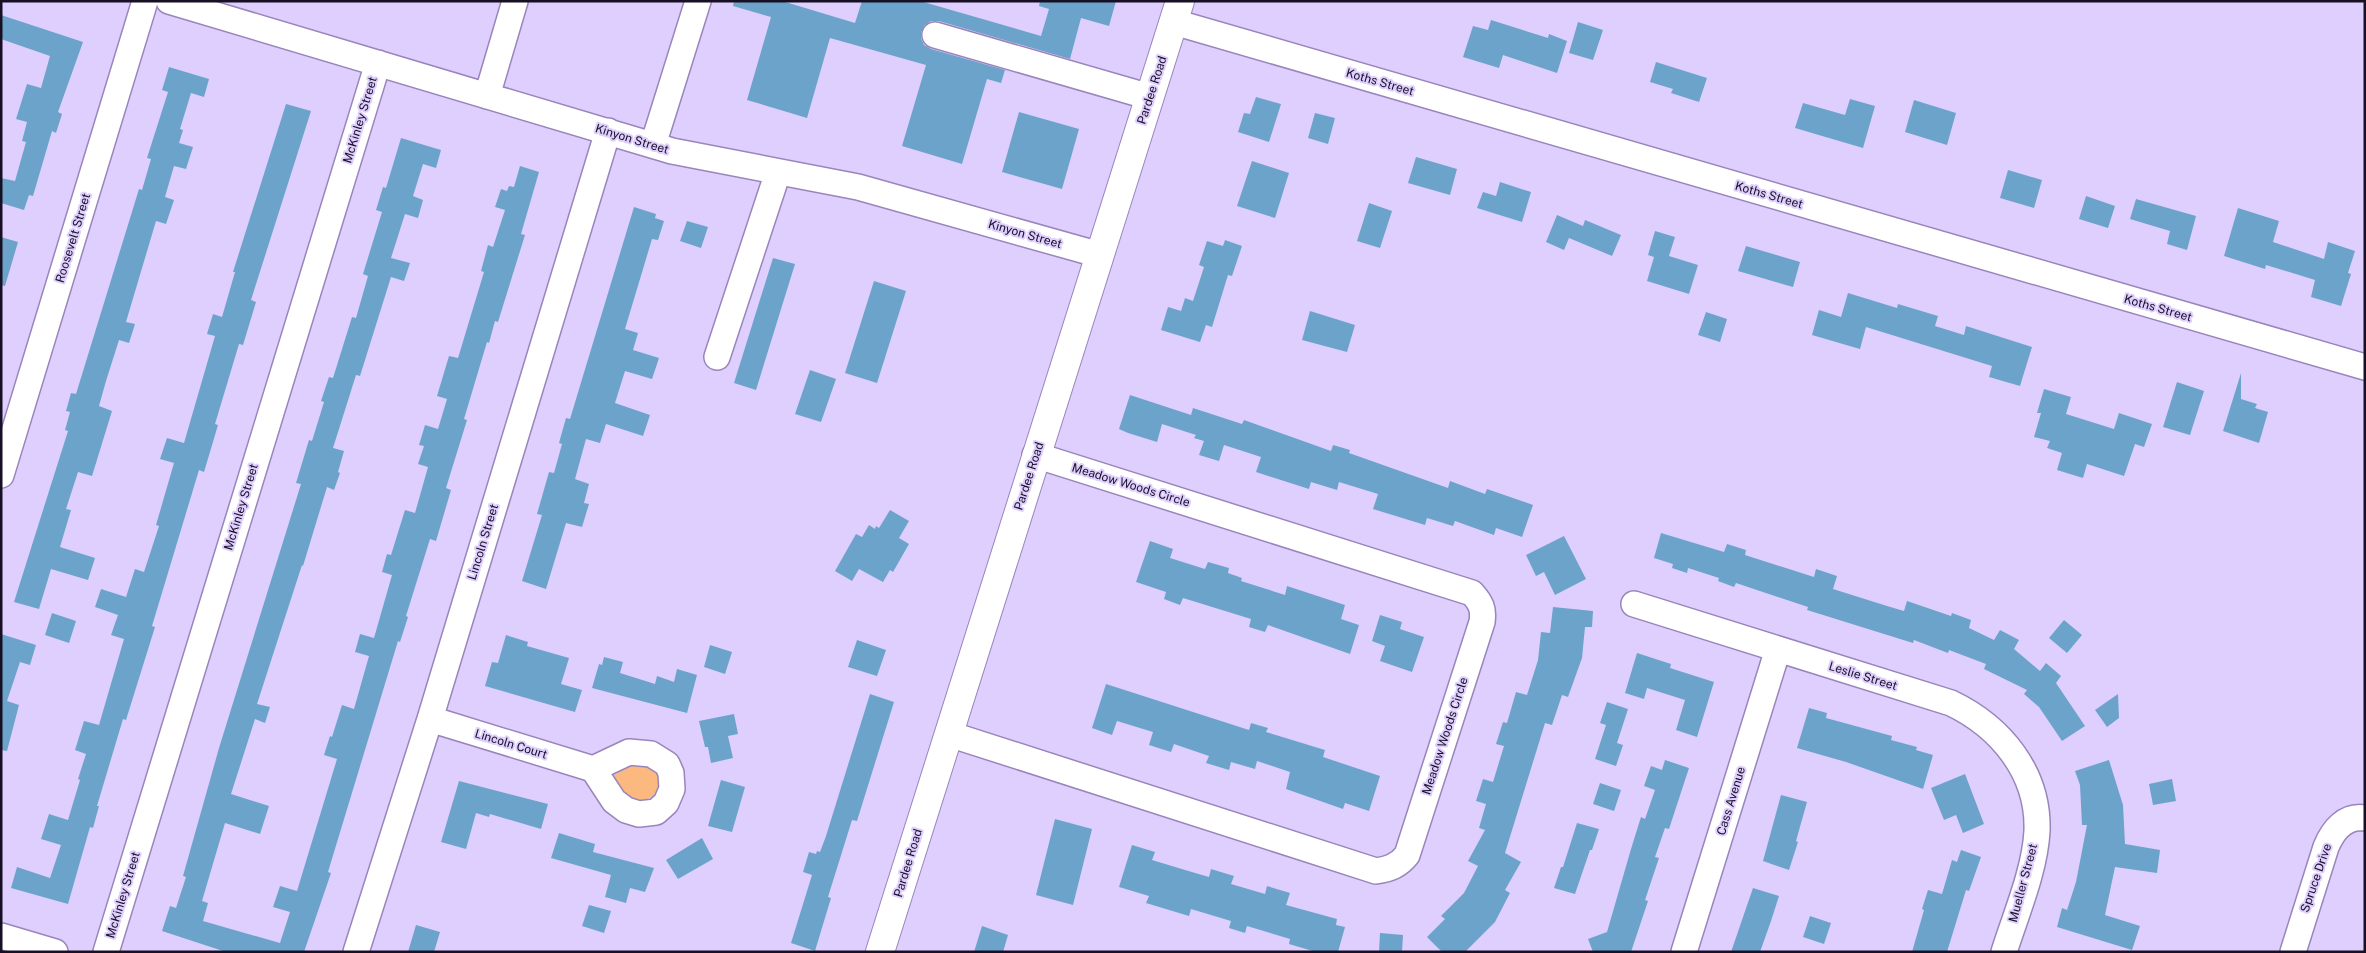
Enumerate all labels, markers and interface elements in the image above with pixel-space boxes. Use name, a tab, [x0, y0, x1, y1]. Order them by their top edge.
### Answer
street label: Pardee Road	[1134, 54, 1170, 126]
street label: Koths Street	[1344, 66, 1416, 98]
street label: McKinley Street	[340, 75, 380, 165]
street label: Kinyon Street	[594, 121, 671, 157]
street label: Koths Street	[1733, 179, 1805, 211]
street label: Roosevelt Street	[53, 191, 93, 284]
street label: Kinyon Street	[987, 217, 1064, 251]
street label: Koths Street	[2122, 292, 2194, 324]
street label: Pardee Road	[1011, 440, 1047, 512]
street label: Meadow Woods Circle	[1070, 460, 1192, 510]
street label: McKinley Street	[221, 462, 261, 552]
street label: Lincoln Street	[465, 502, 501, 582]
street label: Leslie Street	[1827, 659, 1899, 693]
street label: Meadow Woods Circle	[1419, 675, 1471, 797]
street label: Lincoln Court	[473, 726, 549, 762]
street label: Cass Avenue	[1714, 765, 1748, 837]
street label: Pardee Road	[891, 827, 925, 899]
street label: Mueller Street	[2006, 842, 2040, 924]
street label: Spruce Drive	[2298, 842, 2334, 914]
street label: McKinley Street	[103, 850, 143, 940]

